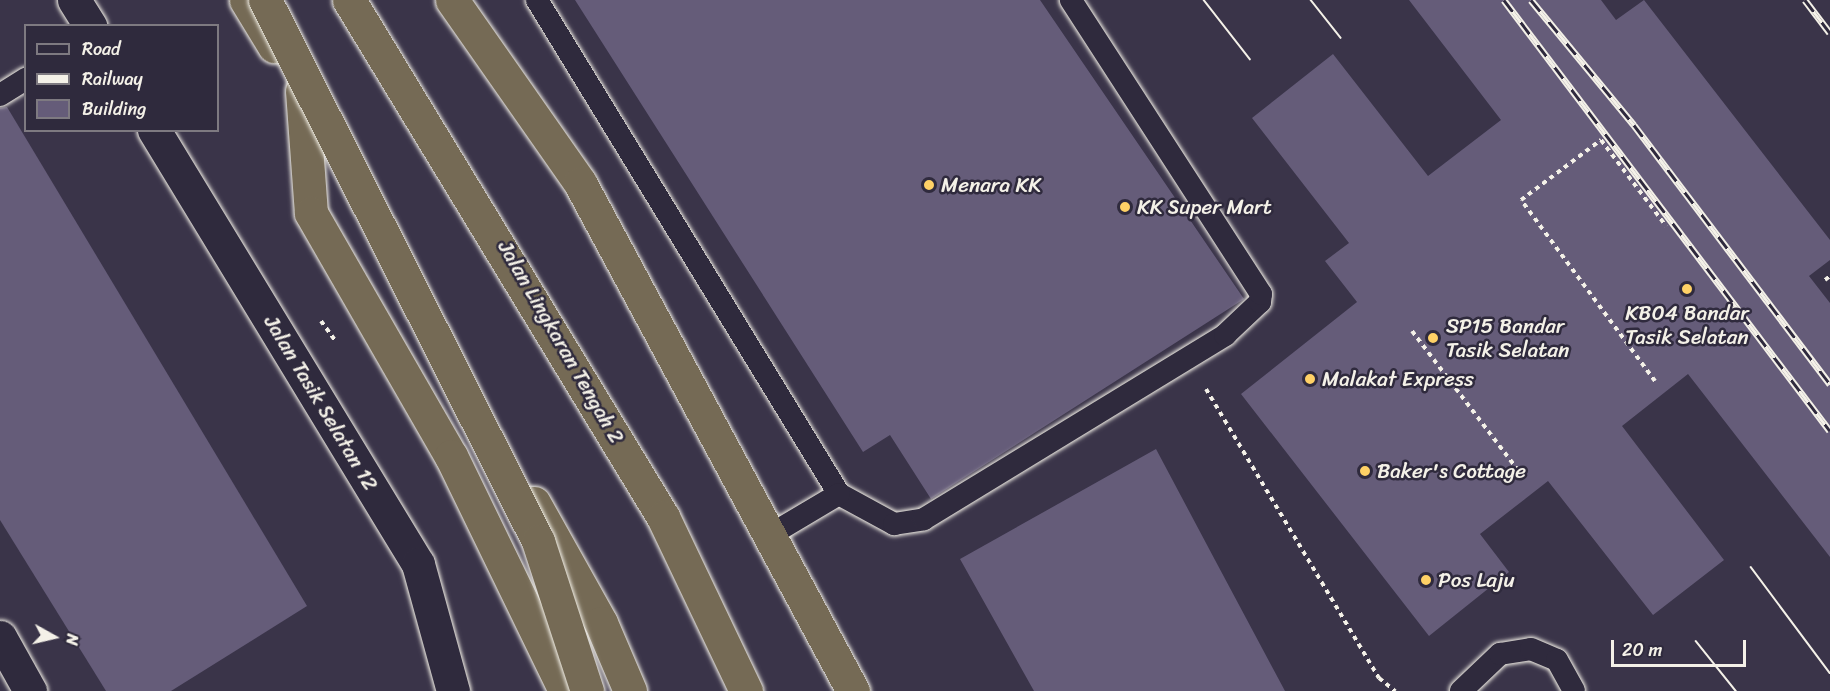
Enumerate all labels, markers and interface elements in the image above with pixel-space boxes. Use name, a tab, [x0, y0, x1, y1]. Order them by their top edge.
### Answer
legend	[24, 24, 219, 132]
text: Road	[82, 33, 121, 65]
text: Railway	[82, 63, 143, 95]
text: Building	[82, 93, 146, 125]
place label: Menara KK	[941, 172, 1041, 198]
marker: Menara KK	[922, 178, 936, 192]
place label: KK Super Mart	[1137, 194, 1274, 220]
marker: KK Super Mart	[1118, 200, 1132, 214]
street label: Jalan Lingkaran Tengah 2	[492, 236, 630, 448]
marker: KB04 Bandar Tasik Selatan	[1678, 280, 1696, 298]
place label: KB04 Bandar Tasik Selatan	[1625, 300, 1749, 350]
street label: Jalan Tasik Selatan 12	[258, 309, 384, 497]
place label: SP15 Bandar Tasik Selatan	[1446, 313, 1570, 363]
marker: SP15 Bandar Tasik Selatan	[1424, 329, 1442, 347]
place label: Malakat Express	[1322, 366, 1474, 392]
marker: Malakat Express	[1303, 372, 1317, 386]
place label: Baker's Cottage	[1377, 458, 1526, 484]
marker: Baker's Cottage	[1358, 464, 1372, 478]
place label: Pos Laju	[1438, 567, 1515, 593]
marker: Pos Laju	[1419, 573, 1433, 587]
north arrow	[24, 607, 84, 667]
scale bar	[1614, 628, 1749, 666]
text: N	[57, 632, 87, 647]
text: 20 m	[1622, 634, 1662, 666]

